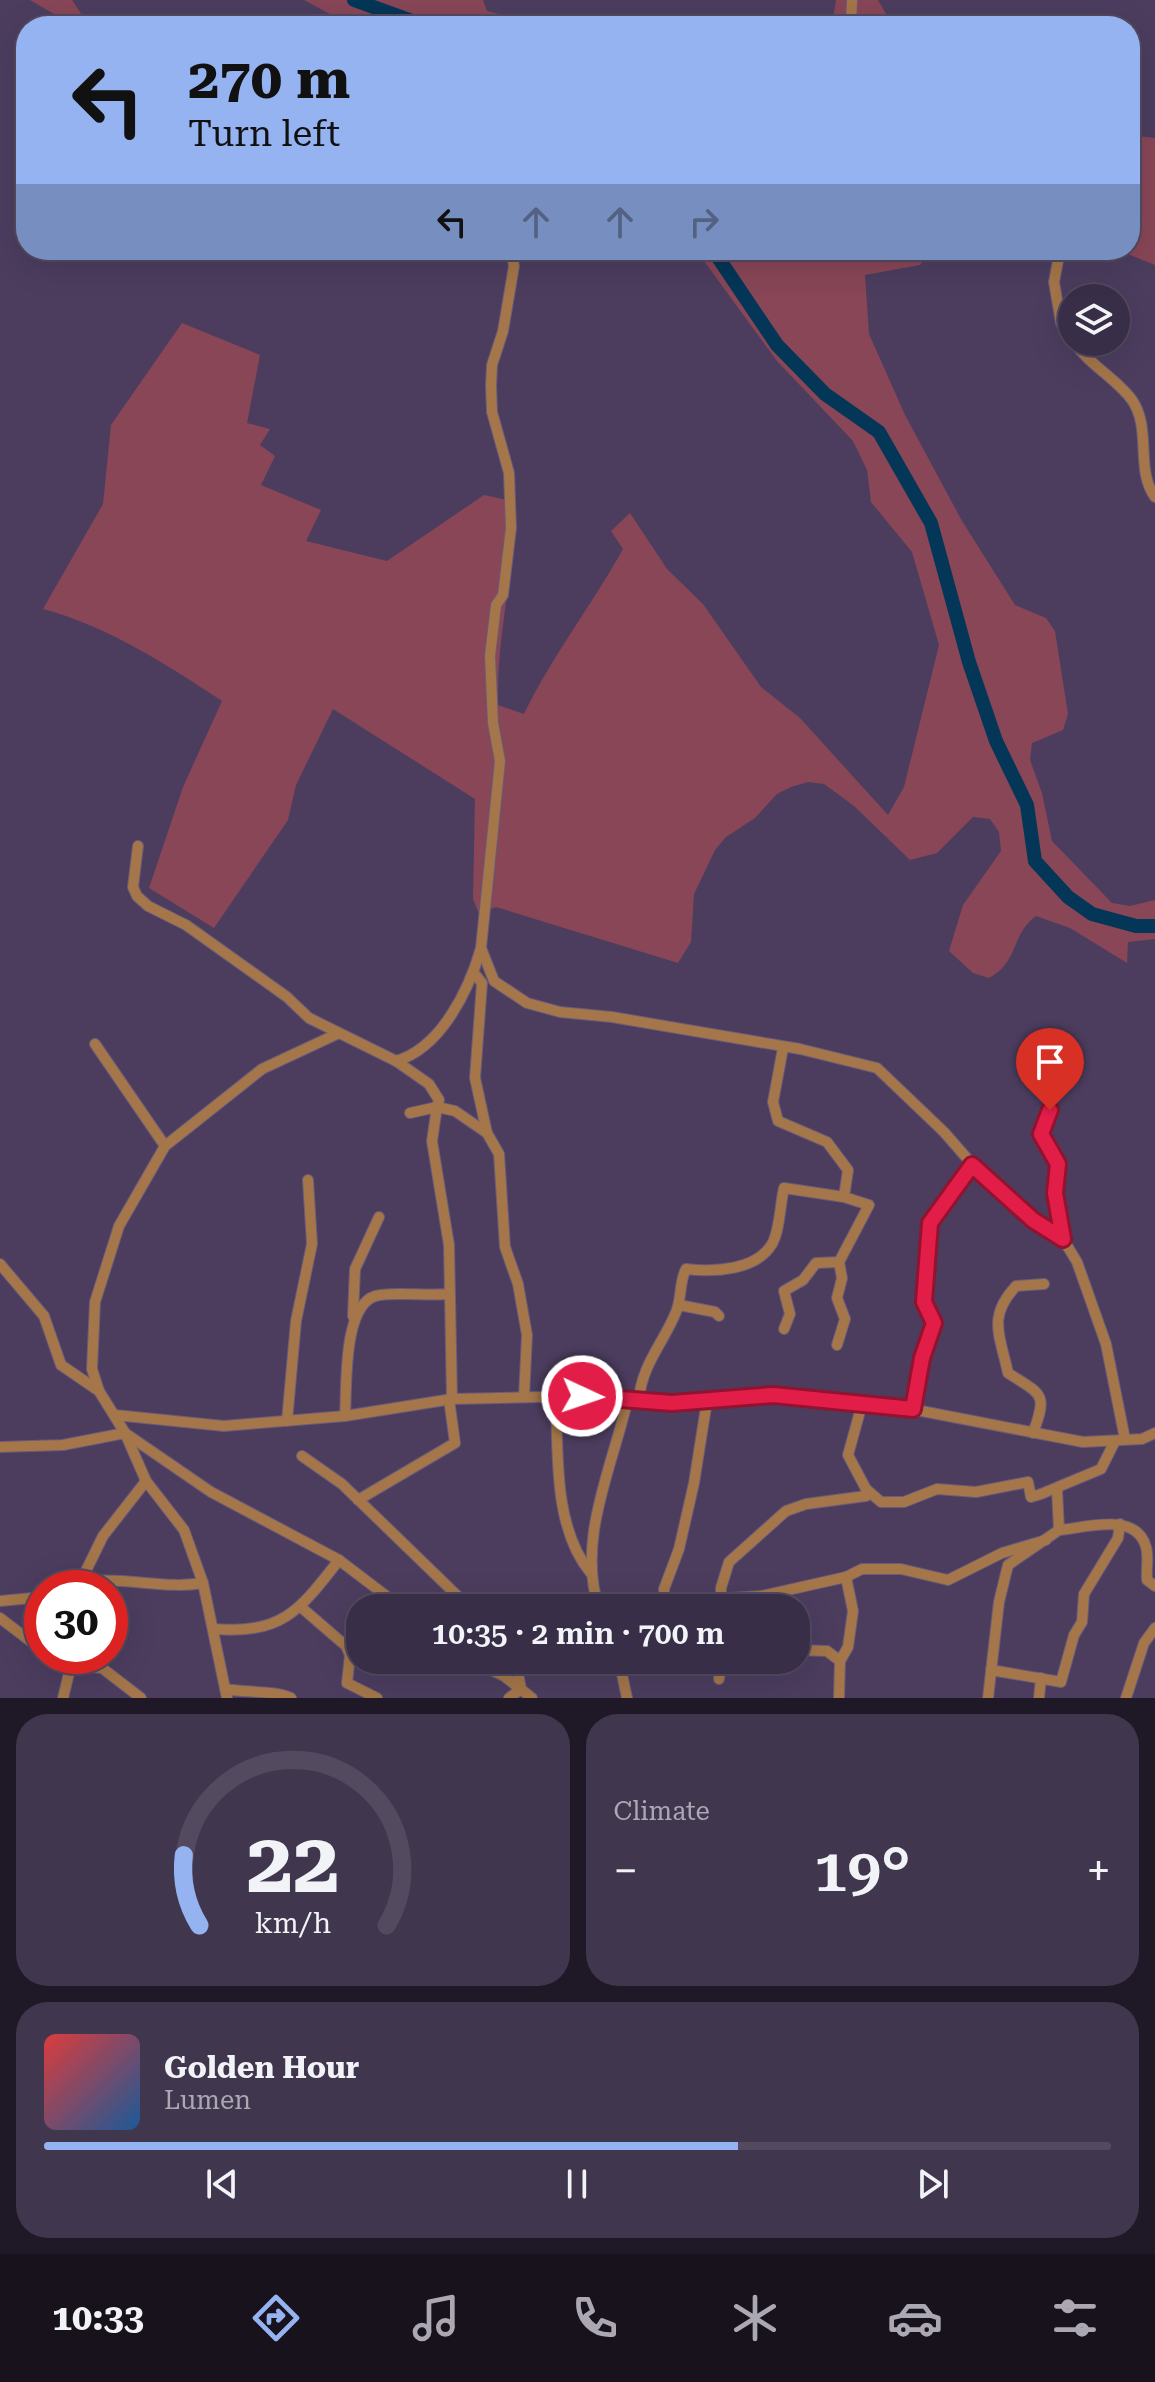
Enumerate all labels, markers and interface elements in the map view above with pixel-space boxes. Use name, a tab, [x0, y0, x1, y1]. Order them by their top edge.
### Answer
text: 270 m	[188, 46, 350, 112]
icon: left	[56, 48, 160, 152]
text: Turn left	[188, 113, 340, 155]
icon: left	[430, 200, 474, 244]
icon: ahead	[514, 200, 558, 244]
icon: ahead	[598, 200, 642, 244]
icon: right	[682, 200, 726, 244]
map controls	[1058, 284, 1130, 356]
button: layers	[1058, 284, 1130, 356]
pin	[1016, 1028, 1084, 1110]
icon: arrive	[1028, 1040, 1072, 1084]
position arrow	[540, 1354, 624, 1438]
speed limit sign: 30	[24, 1570, 128, 1674]
text: 10:35 · 2 min · 700 m	[432, 1616, 724, 1651]
text: Climate	[614, 1796, 710, 1826]
text: 22	[246, 1815, 339, 1912]
text: 19°	[814, 1835, 911, 1906]
text: −	[614, 1845, 638, 1897]
text: +	[1086, 1845, 1111, 1897]
text: km/h	[254, 1906, 331, 1940]
text: Golden Hour	[164, 2050, 359, 2085]
text: Lumen	[164, 2085, 251, 2115]
icon: previous	[200, 2162, 244, 2206]
icon: pause	[555, 2162, 599, 2206]
icon: next	[911, 2162, 955, 2206]
icon: directions	[248, 2290, 304, 2346]
icon: music	[408, 2290, 464, 2346]
icon: phone	[567, 2290, 623, 2346]
icon: climate	[727, 2290, 783, 2346]
icon: car	[887, 2290, 943, 2346]
icon: filters	[1047, 2290, 1103, 2346]
text: 10:33	[52, 2297, 144, 2339]

